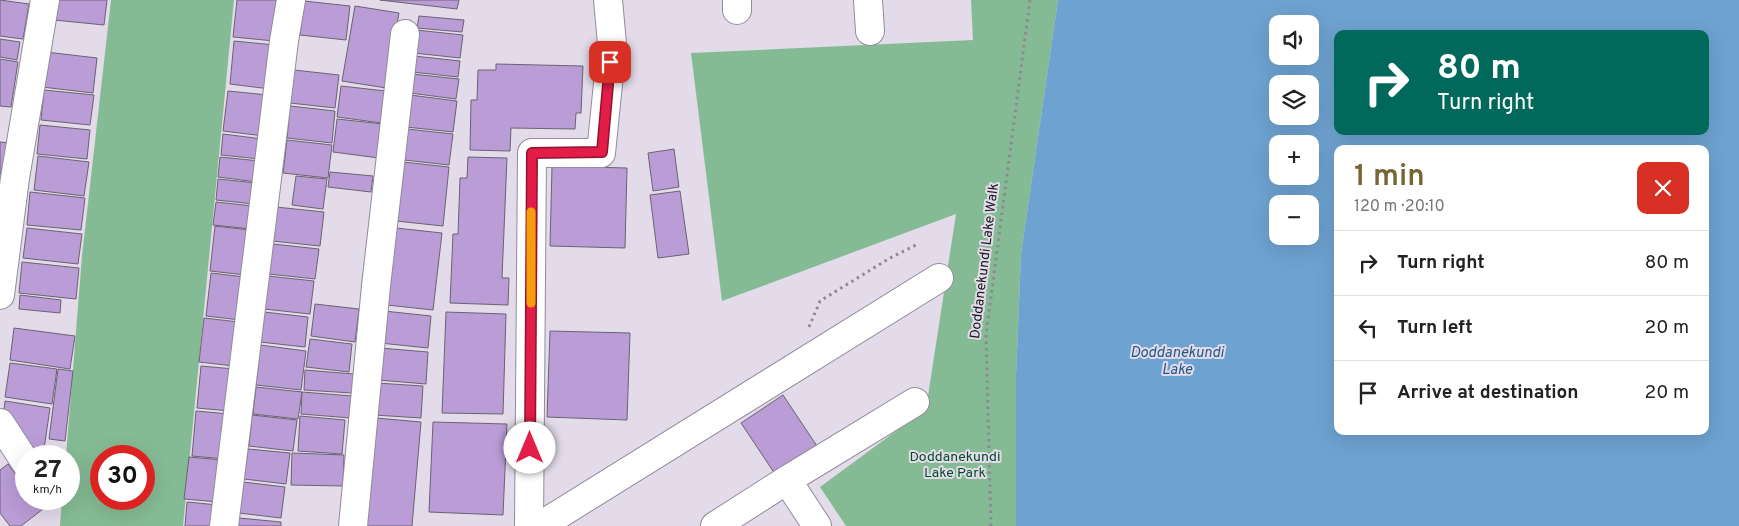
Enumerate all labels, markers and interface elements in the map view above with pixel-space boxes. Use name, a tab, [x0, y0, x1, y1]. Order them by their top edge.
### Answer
map controls	[1269, 15, 1319, 245]
button: sound	[1269, 15, 1319, 65]
pin	[589, 41, 631, 83]
text: 80 m	[1437, 47, 1521, 91]
icon: arrive	[596, 48, 624, 76]
icon: right	[1354, 50, 1419, 115]
button: layers	[1269, 75, 1319, 125]
text: Turn right	[1437, 90, 1534, 117]
button: +	[1269, 135, 1319, 185]
text: 1 min	[1354, 159, 1425, 196]
button: close	[1637, 162, 1689, 214]
street label: Doddanekundi Lake Walk	[967, 182, 1003, 340]
button: −	[1269, 195, 1319, 245]
text: 120 m · 20:10	[1354, 197, 1445, 217]
icon: right	[1354, 249, 1382, 277]
text: Turn right	[1397, 251, 1485, 275]
text: 80 m	[1645, 251, 1689, 275]
icon: left	[1354, 314, 1382, 342]
text: Turn left	[1397, 316, 1473, 340]
text: 20 m	[1645, 316, 1689, 340]
water label: Doddanekundi Lake	[1130, 344, 1225, 380]
icon: arrive	[1354, 379, 1382, 407]
text: Arrive at destination	[1397, 381, 1578, 405]
text: 20 m	[1645, 381, 1689, 405]
position arrow	[503, 421, 555, 473]
speed limit sign: 30	[90, 445, 155, 510]
park label: Doddanekundi Lake Park	[909, 449, 1001, 482]
text: 27	[33, 455, 62, 487]
text: km/h	[33, 482, 62, 498]

